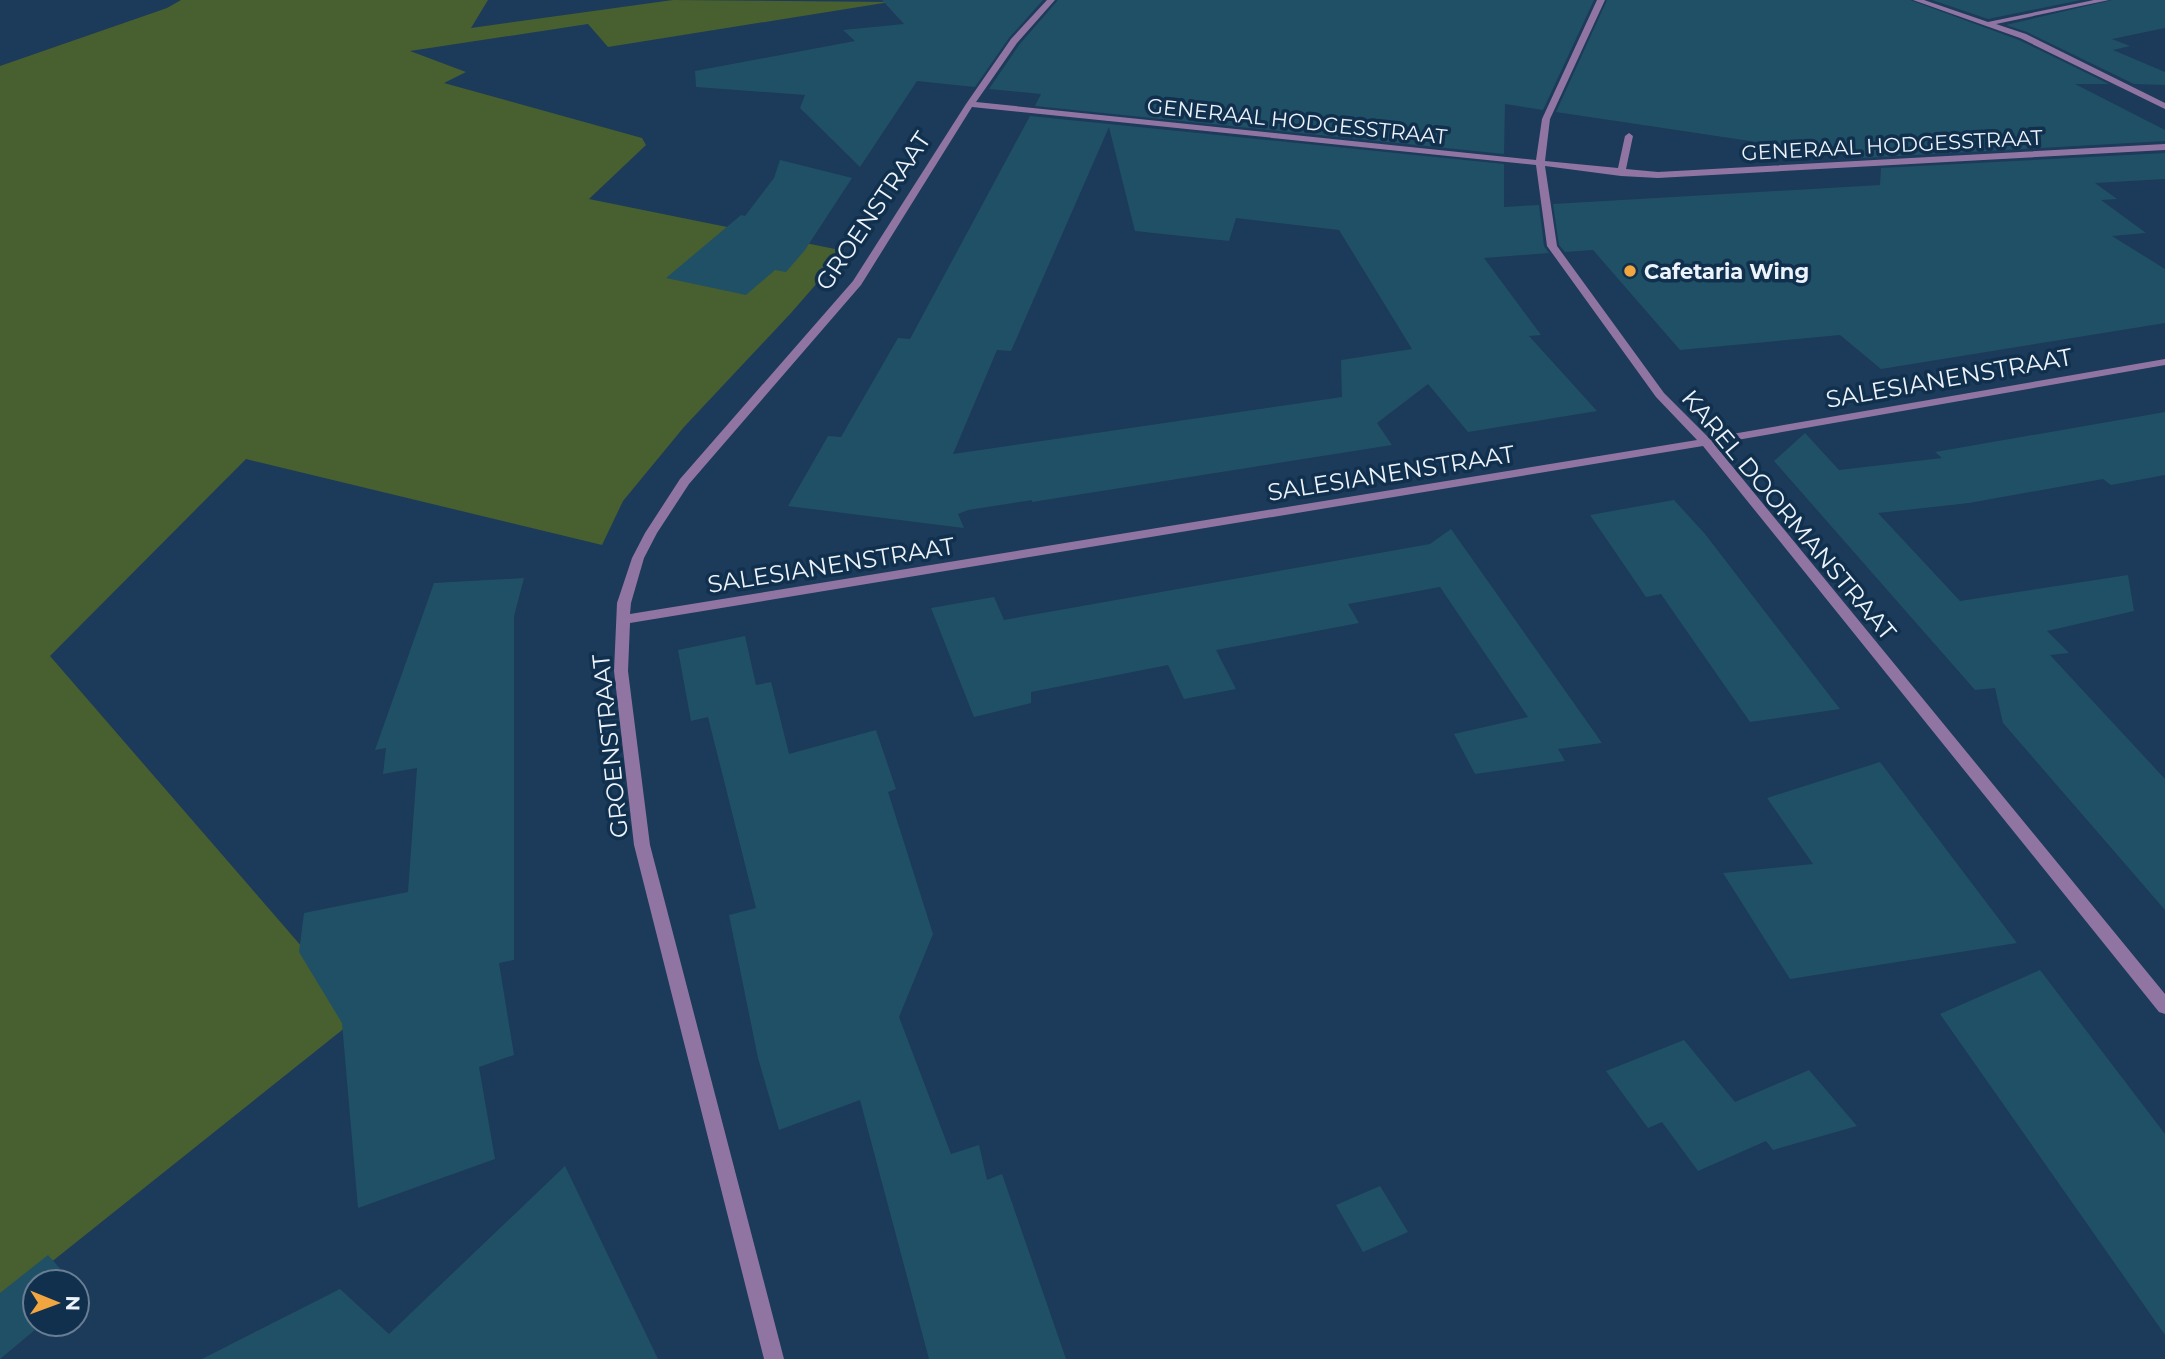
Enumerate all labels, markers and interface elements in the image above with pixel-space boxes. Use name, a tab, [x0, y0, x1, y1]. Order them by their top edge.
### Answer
street label: GENERAAL HODGESSTRAAT	[1146, 93, 1448, 149]
street label: GENERAAL HODGESSTRAAT	[1741, 125, 2043, 165]
street label: GROENSTRAAT	[809, 126, 937, 296]
place label: Cafetaria Wing	[1644, 259, 1809, 284]
marker: Cafetaria Wing	[1622, 263, 1638, 279]
street label: SALESIANENSTRAAT	[1824, 342, 2075, 414]
street label: KAREL DOORMANSTRAAT	[1676, 384, 1902, 646]
street label: SALESIANENSTRAAT	[1265, 439, 1517, 507]
street label: SALESIANENSTRAAT	[705, 531, 957, 599]
street label: GROENSTRAAT	[586, 652, 634, 839]
north arrow	[21, 1268, 91, 1338]
text: N	[61, 1295, 84, 1311]

